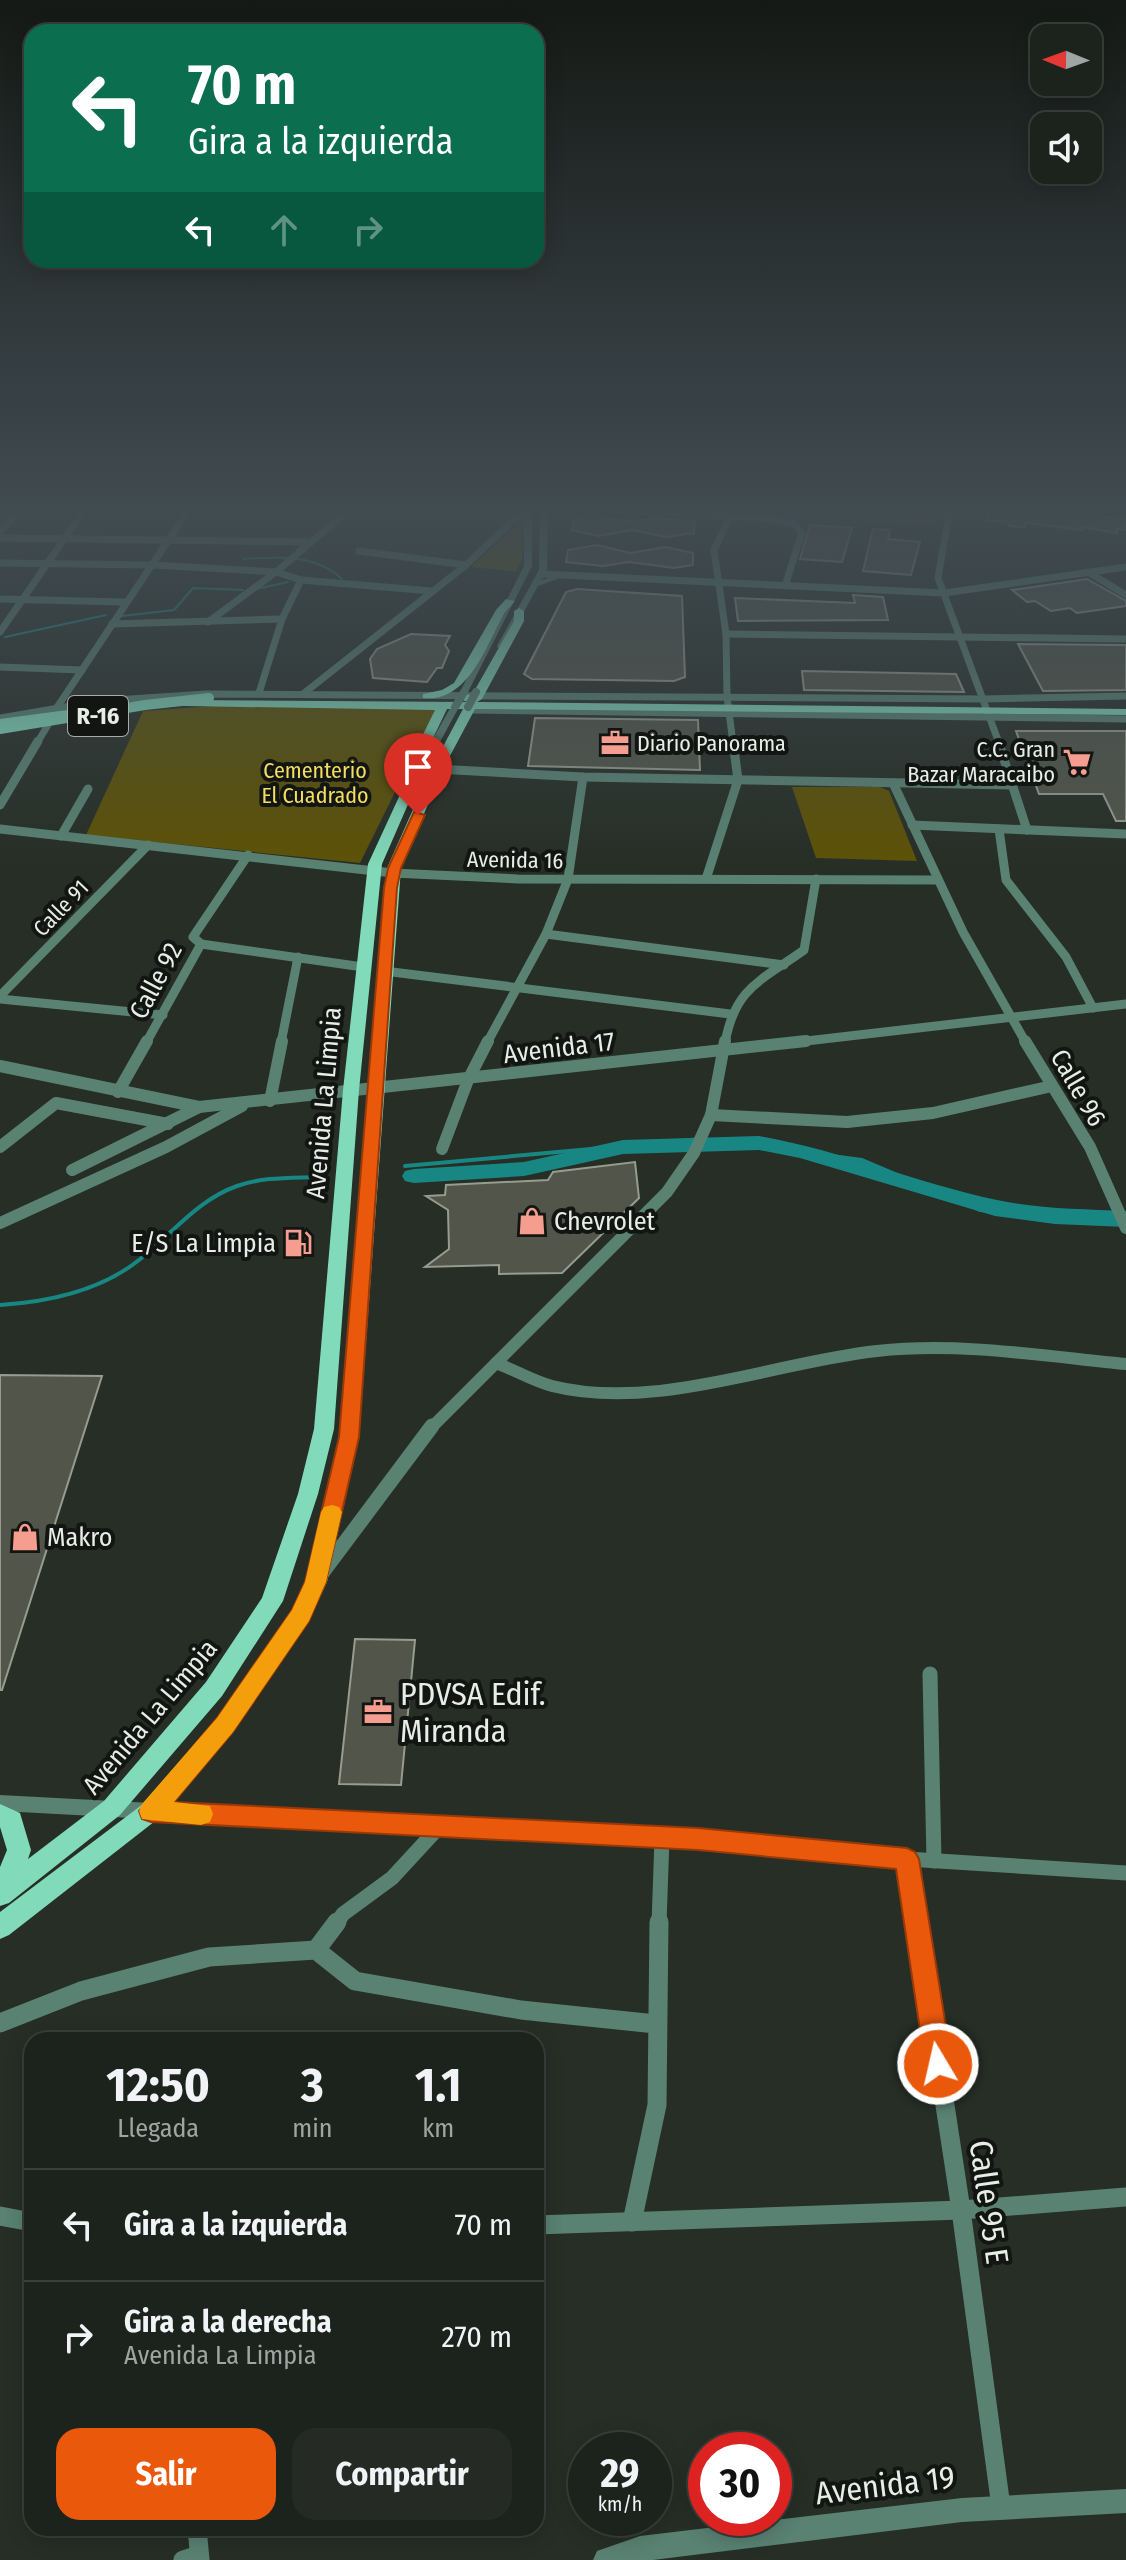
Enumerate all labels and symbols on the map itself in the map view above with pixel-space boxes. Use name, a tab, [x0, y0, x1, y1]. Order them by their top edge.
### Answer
north arrow	[1030, 24, 1102, 96]
road number: R-16	[68, 696, 128, 736]
office icon: Diario Panorama	[600, 728, 630, 758]
place label: Diario Panorama	[637, 730, 786, 757]
pin	[384, 733, 452, 815]
place label: C.C. Gran Bazar Maracaibo	[907, 736, 1055, 788]
supermarket icon: C.C. Gran Bazar Maracaibo	[1062, 747, 1092, 777]
park label: Cementerio El Cuadrado	[261, 757, 369, 809]
street label: Avenida 16	[467, 846, 564, 874]
street label: Calle 91	[28, 874, 94, 942]
street label: Calle 92	[123, 938, 189, 1024]
street label: Avenida La Limpia	[300, 1006, 348, 1200]
street label: Avenida 17	[502, 1026, 616, 1070]
street label: Calle 96	[1044, 1044, 1112, 1132]
shop icon: Chevrolet	[517, 1206, 547, 1236]
place label: Chevrolet	[554, 1206, 656, 1237]
place label: E/S La Limpia	[131, 1228, 276, 1259]
fuel station icon: E/S La Limpia	[283, 1228, 313, 1258]
shop icon: Makro	[10, 1522, 40, 1552]
place label: Makro	[47, 1522, 112, 1553]
street label: Avenida La Limpia	[76, 1633, 224, 1801]
place label: PDVSA Edif. Miranda	[400, 1675, 546, 1750]
office icon: PDVSA Edif. Miranda	[363, 1697, 393, 1727]
position arrow	[896, 2022, 980, 2106]
street label: Calle 95 E	[962, 2138, 1016, 2266]
speed limit sign: 30	[688, 2432, 792, 2536]
street label: Avenida 19	[813, 2458, 957, 2512]

